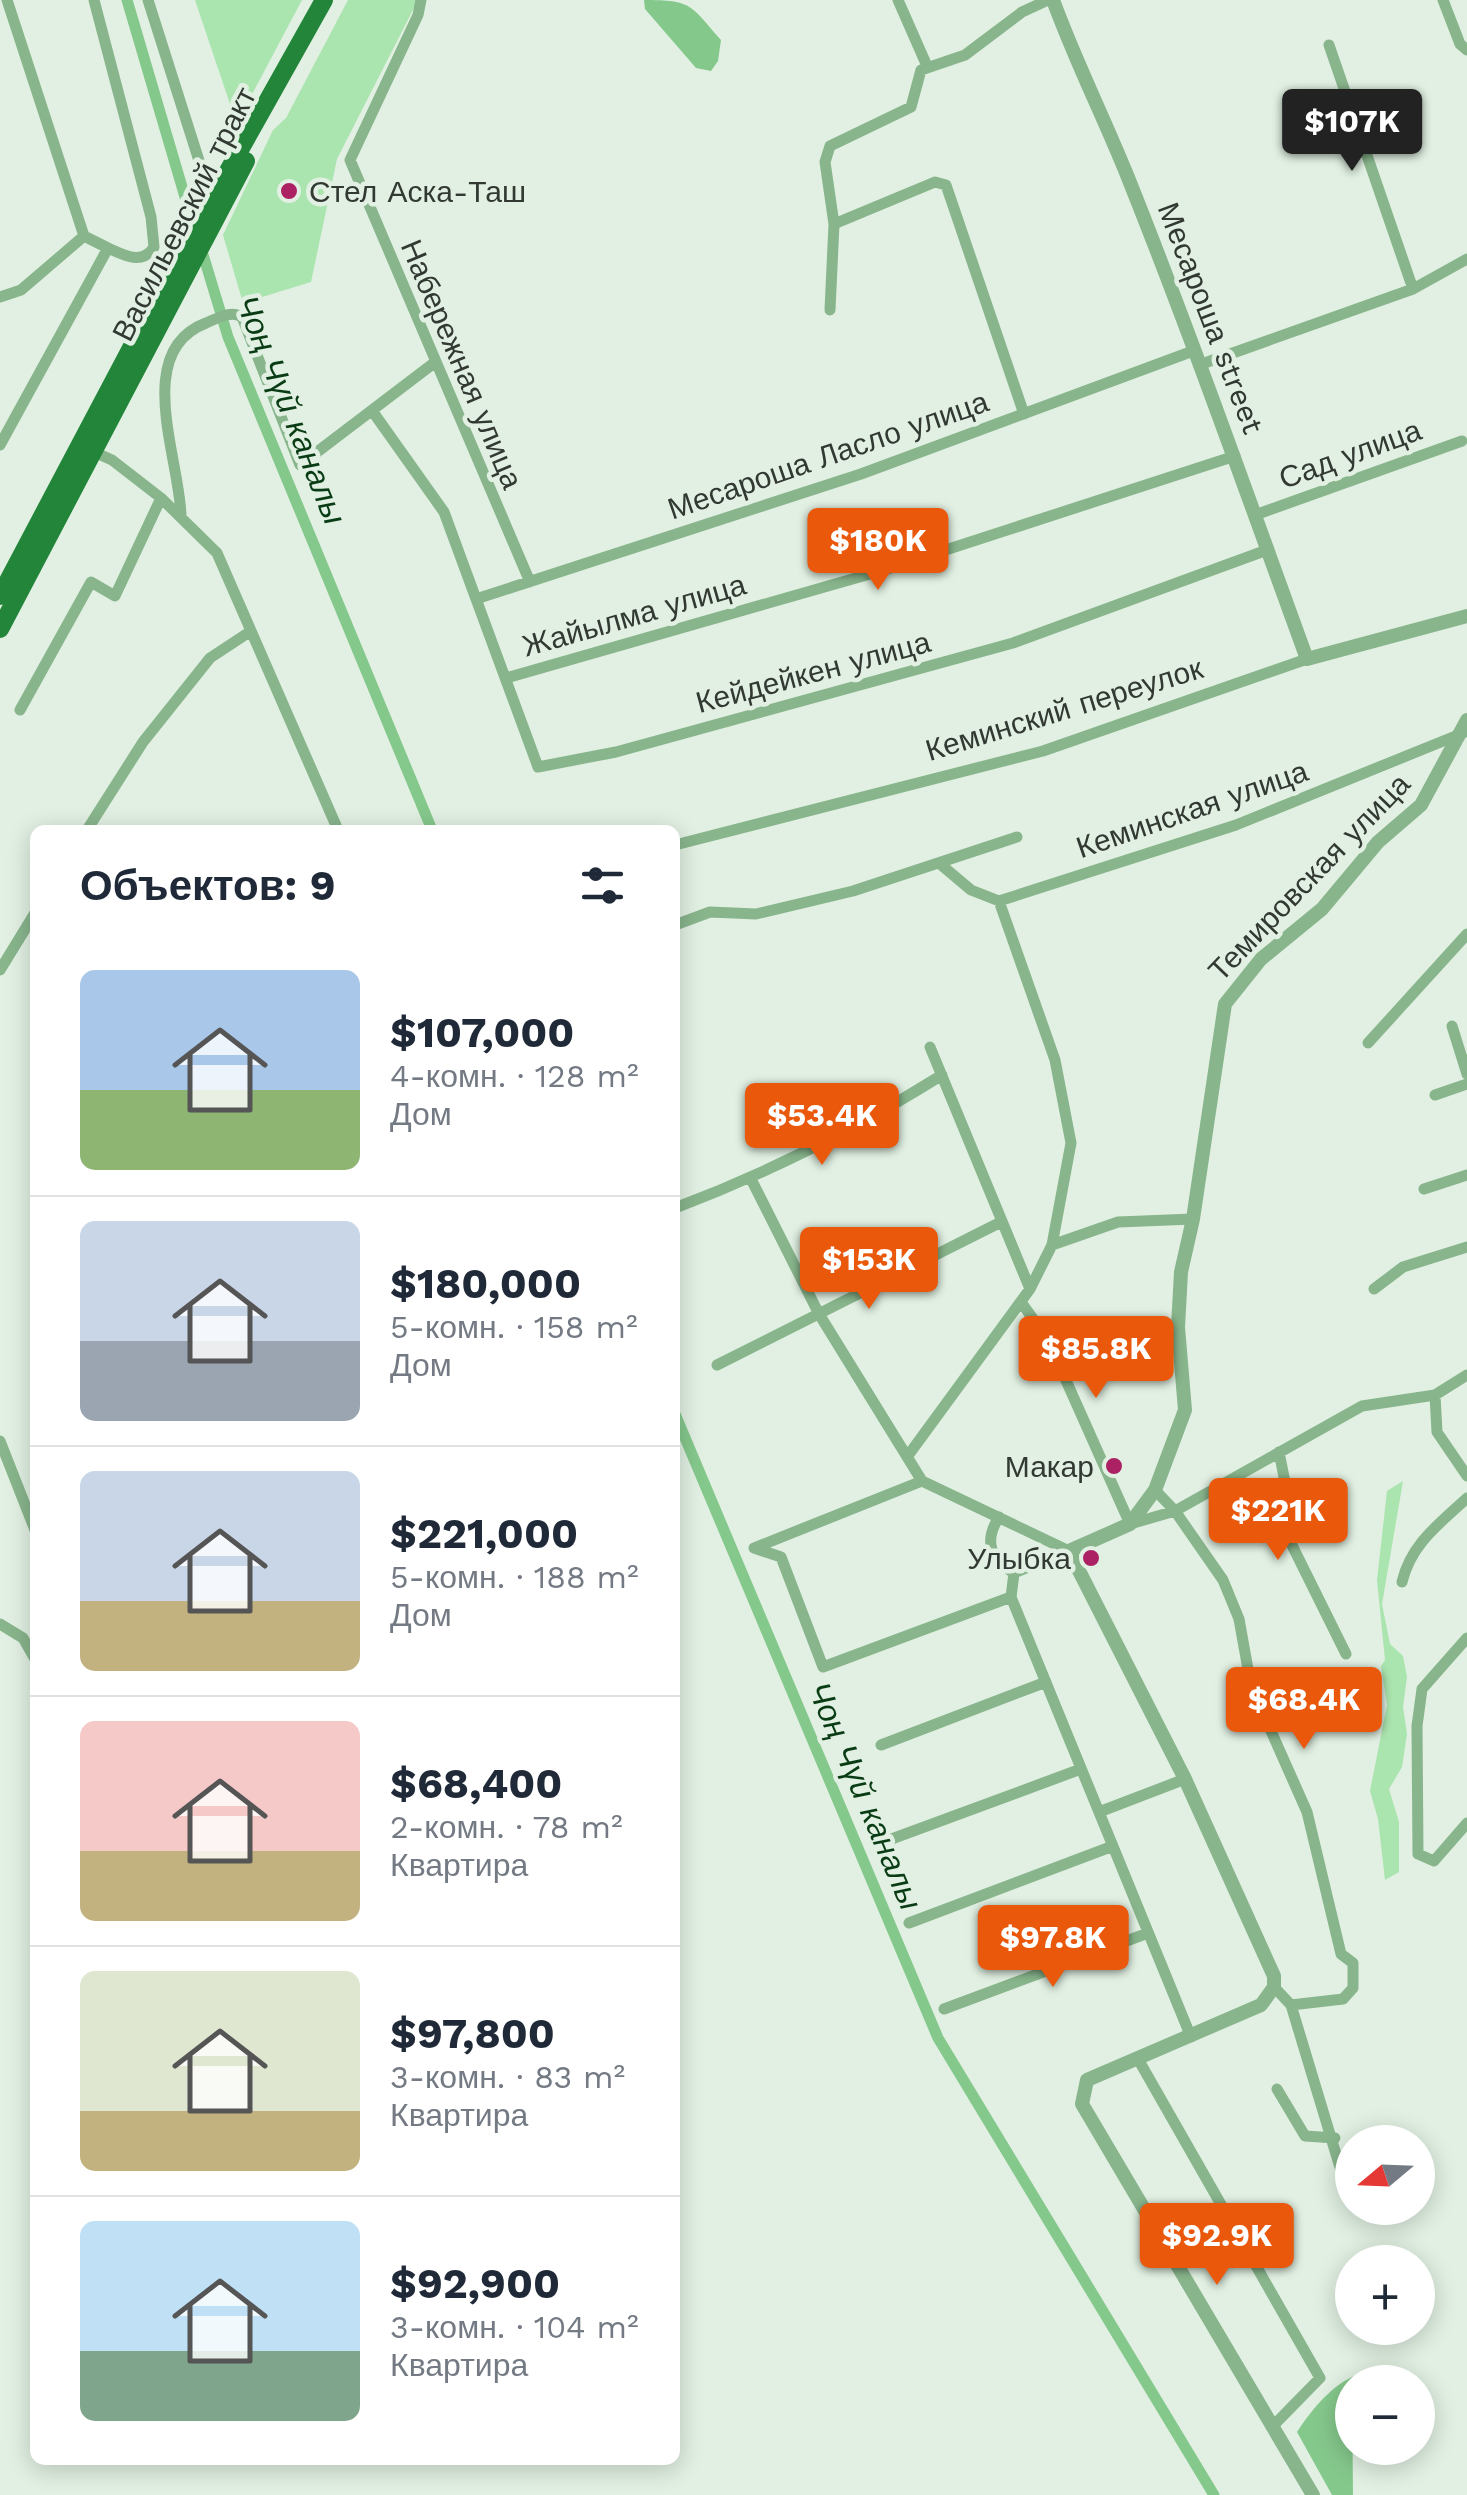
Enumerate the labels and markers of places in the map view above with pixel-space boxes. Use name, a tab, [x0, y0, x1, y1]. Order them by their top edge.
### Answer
pin: $107K	[1282, 89, 1422, 174]
place label: Стел Аска-Таш	[309, 174, 526, 209]
marker: Стел Аска-Таш	[278, 180, 300, 202]
pin: $180K	[808, 508, 948, 593]
pin: $53.4K	[741, 1083, 903, 1168]
pin: $153K	[799, 1227, 939, 1312]
pin: $85.8K	[1015, 1316, 1177, 1401]
place label: Макар	[1005, 1449, 1094, 1484]
marker: Макар	[1103, 1455, 1125, 1477]
pin: $221K	[1208, 1478, 1348, 1563]
place label: Улыбка	[967, 1541, 1071, 1576]
marker: Улыбка	[1080, 1547, 1102, 1569]
pin: $68.4K	[1223, 1667, 1385, 1752]
pin: $97.8K	[972, 1905, 1134, 1990]
pin: $92.9K	[1136, 2203, 1298, 2288]

